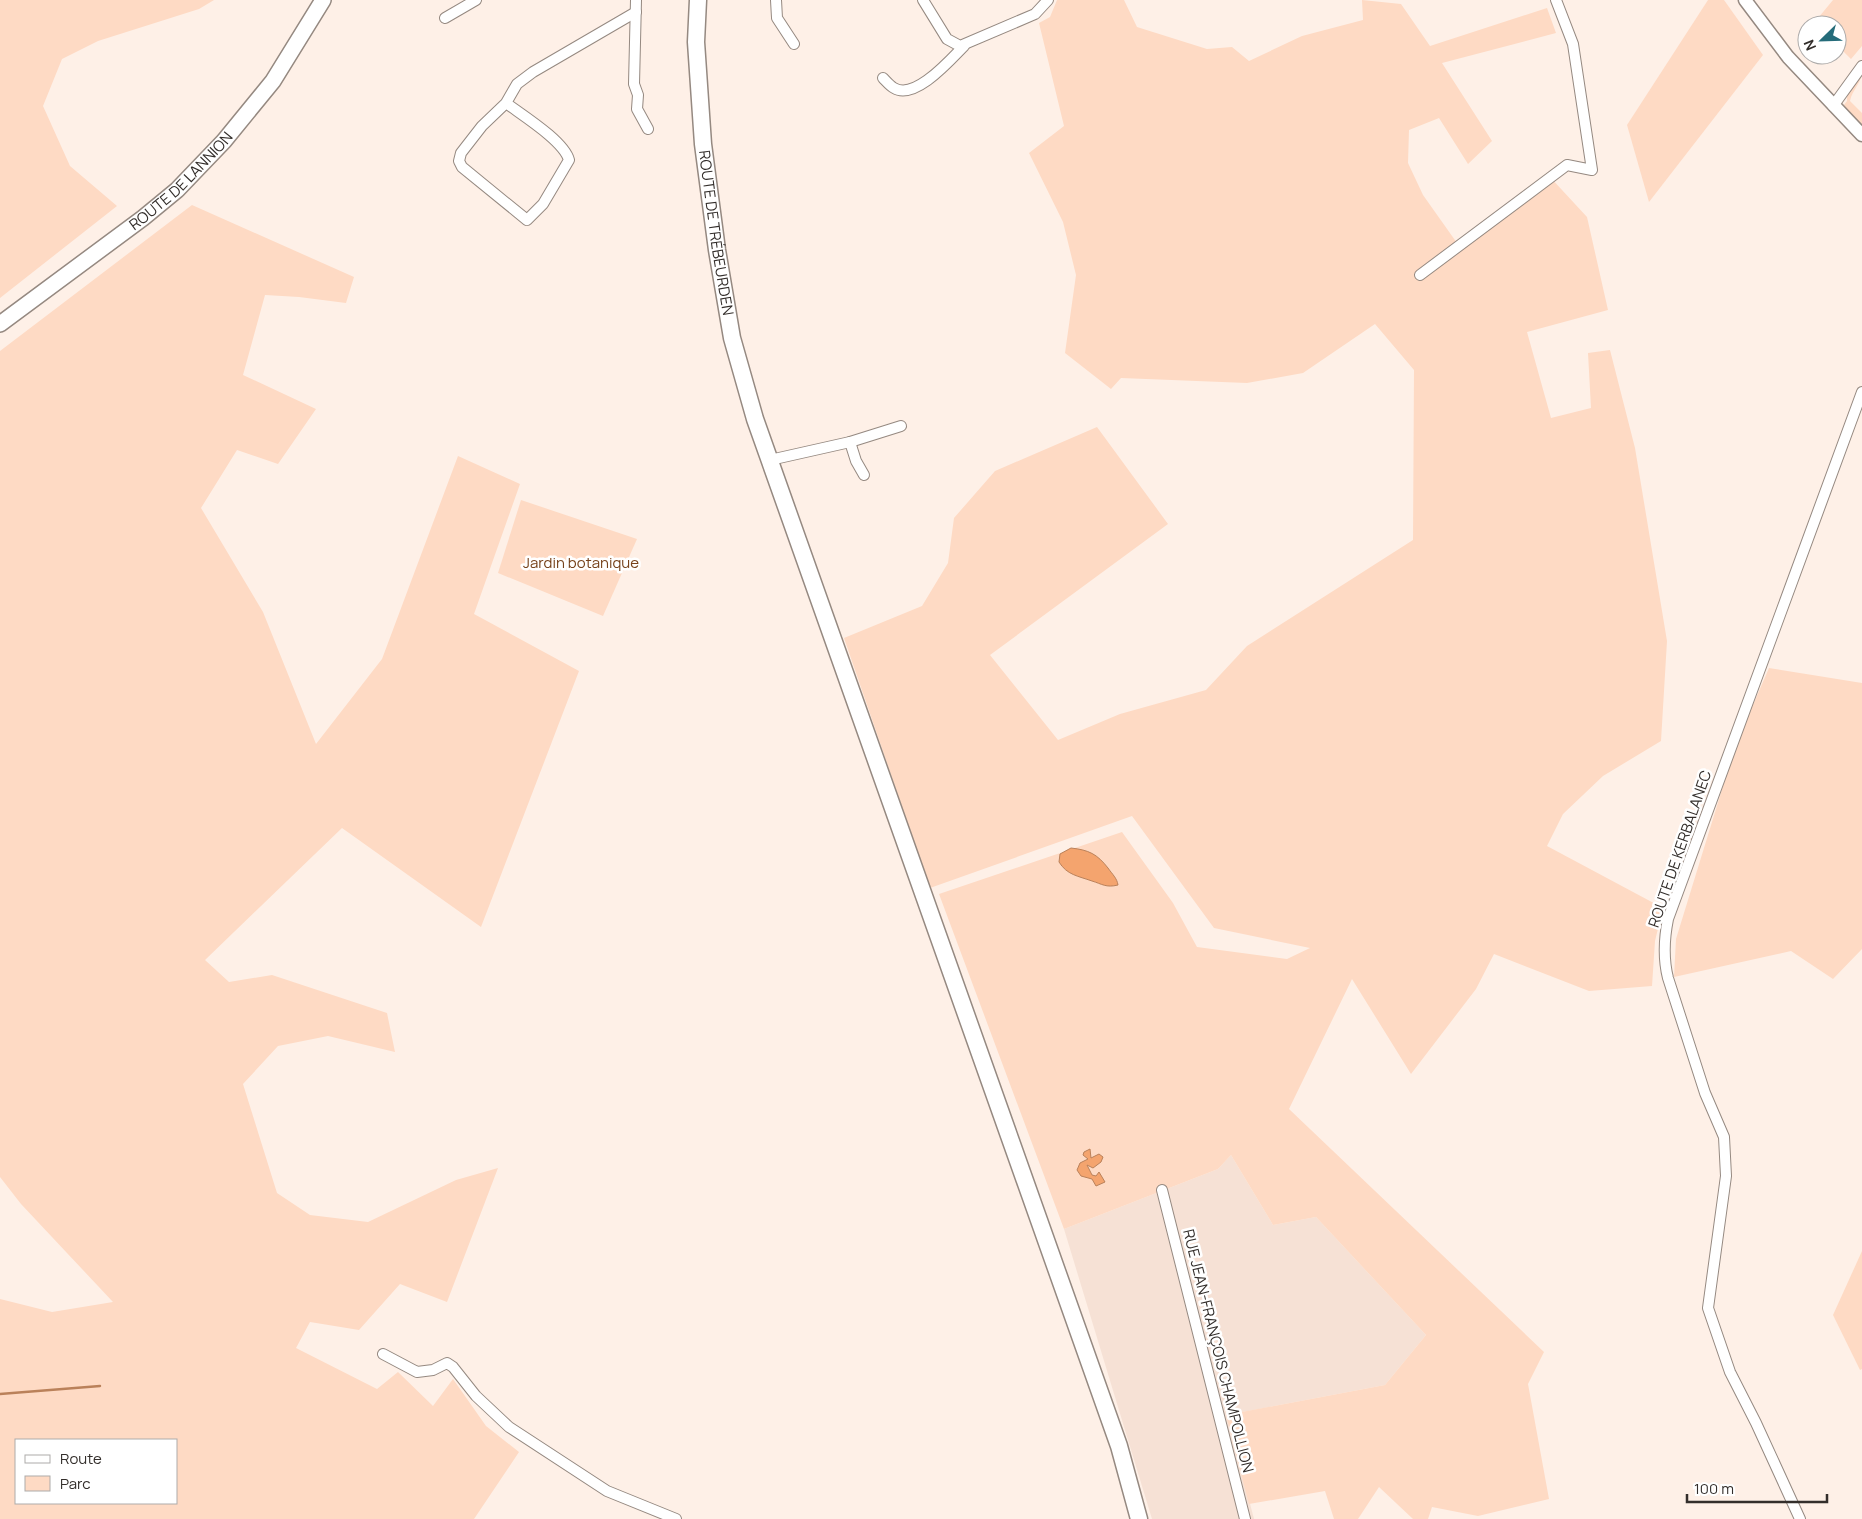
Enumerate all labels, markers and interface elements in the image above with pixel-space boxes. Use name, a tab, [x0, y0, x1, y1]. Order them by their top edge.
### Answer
north arrow	[1797, 15, 1847, 65]
text: N	[1799, 37, 1820, 54]
street label: ROUTE DE LANNION	[125, 127, 237, 235]
street label: ROUTE DE TRÉBEURDEN	[694, 149, 739, 317]
park label: Jardin botanique	[523, 552, 639, 573]
street label: ROUTE DE KERBALANEC	[1643, 767, 1716, 930]
street label: RUE JEAN-FRANÇOIS CHAMPOLLION	[1178, 1227, 1259, 1475]
legend	[15, 1439, 178, 1504]
text: Route	[60, 1448, 102, 1469]
scale bar	[1687, 1472, 1827, 1504]
text: Parc	[60, 1473, 91, 1494]
text: 100 m	[1694, 1478, 1734, 1499]

